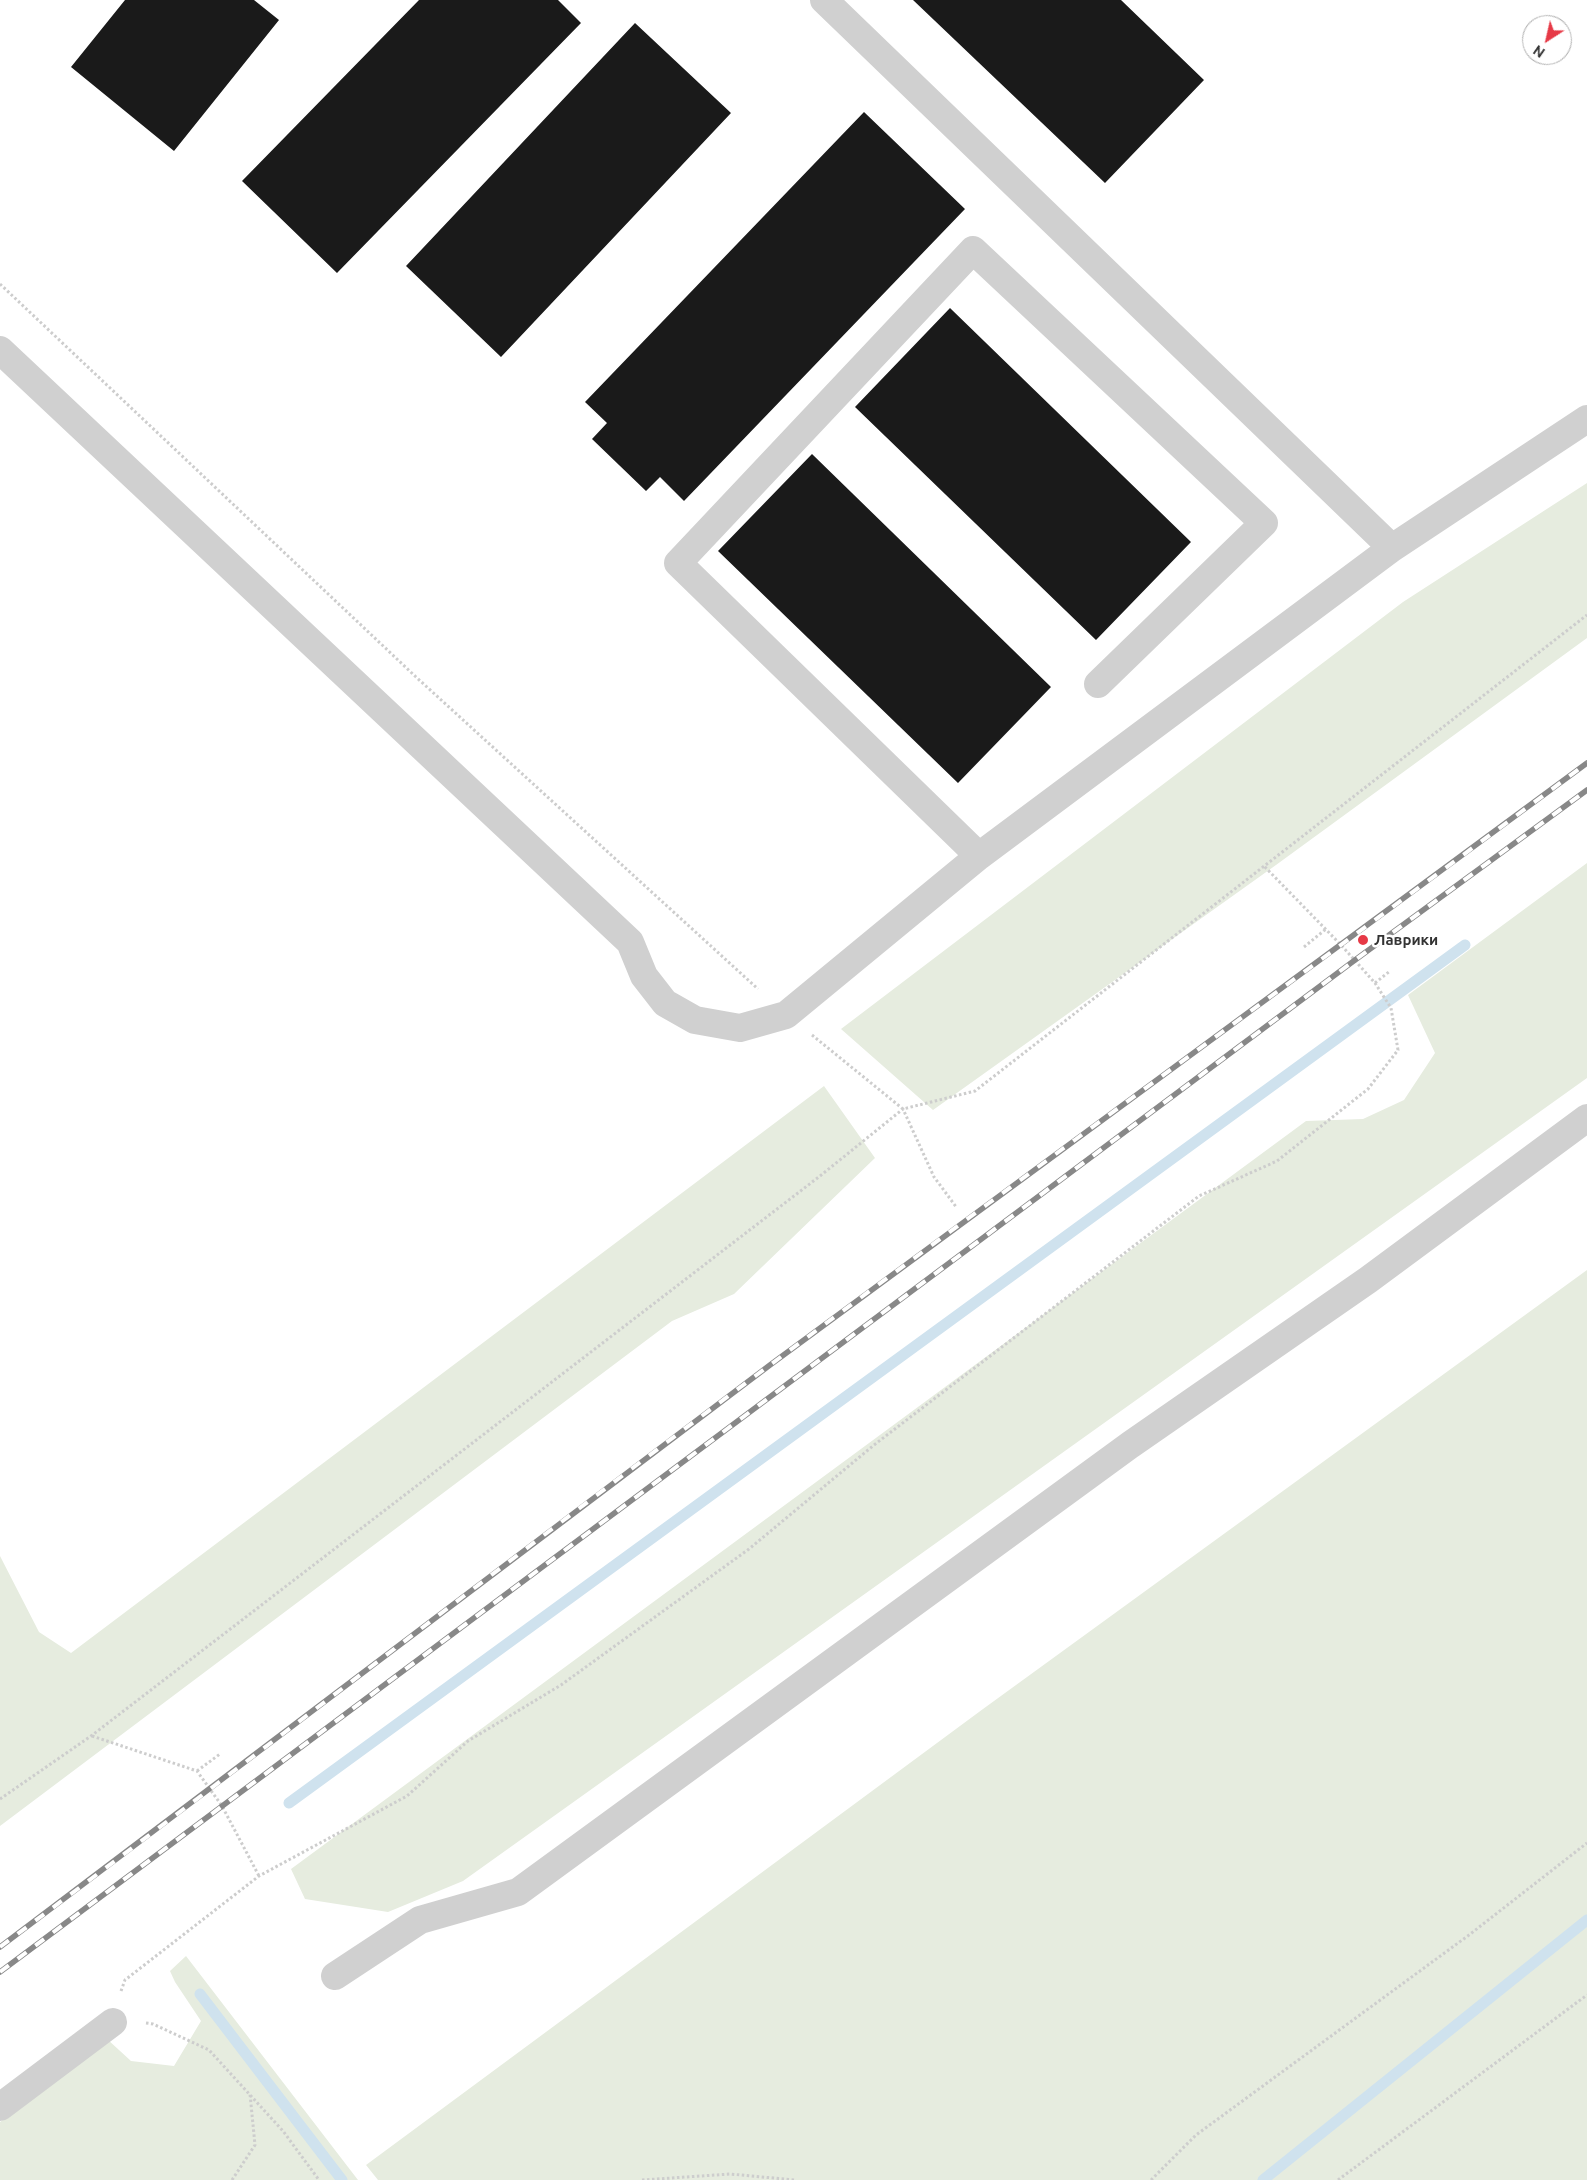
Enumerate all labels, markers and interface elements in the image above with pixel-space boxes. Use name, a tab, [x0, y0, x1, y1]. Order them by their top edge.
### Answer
north arrow	[1522, 15, 1572, 65]
text: N	[1530, 42, 1548, 61]
place label: Лаврики	[1374, 931, 1438, 949]
marker: Лаврики	[1356, 933, 1370, 947]

